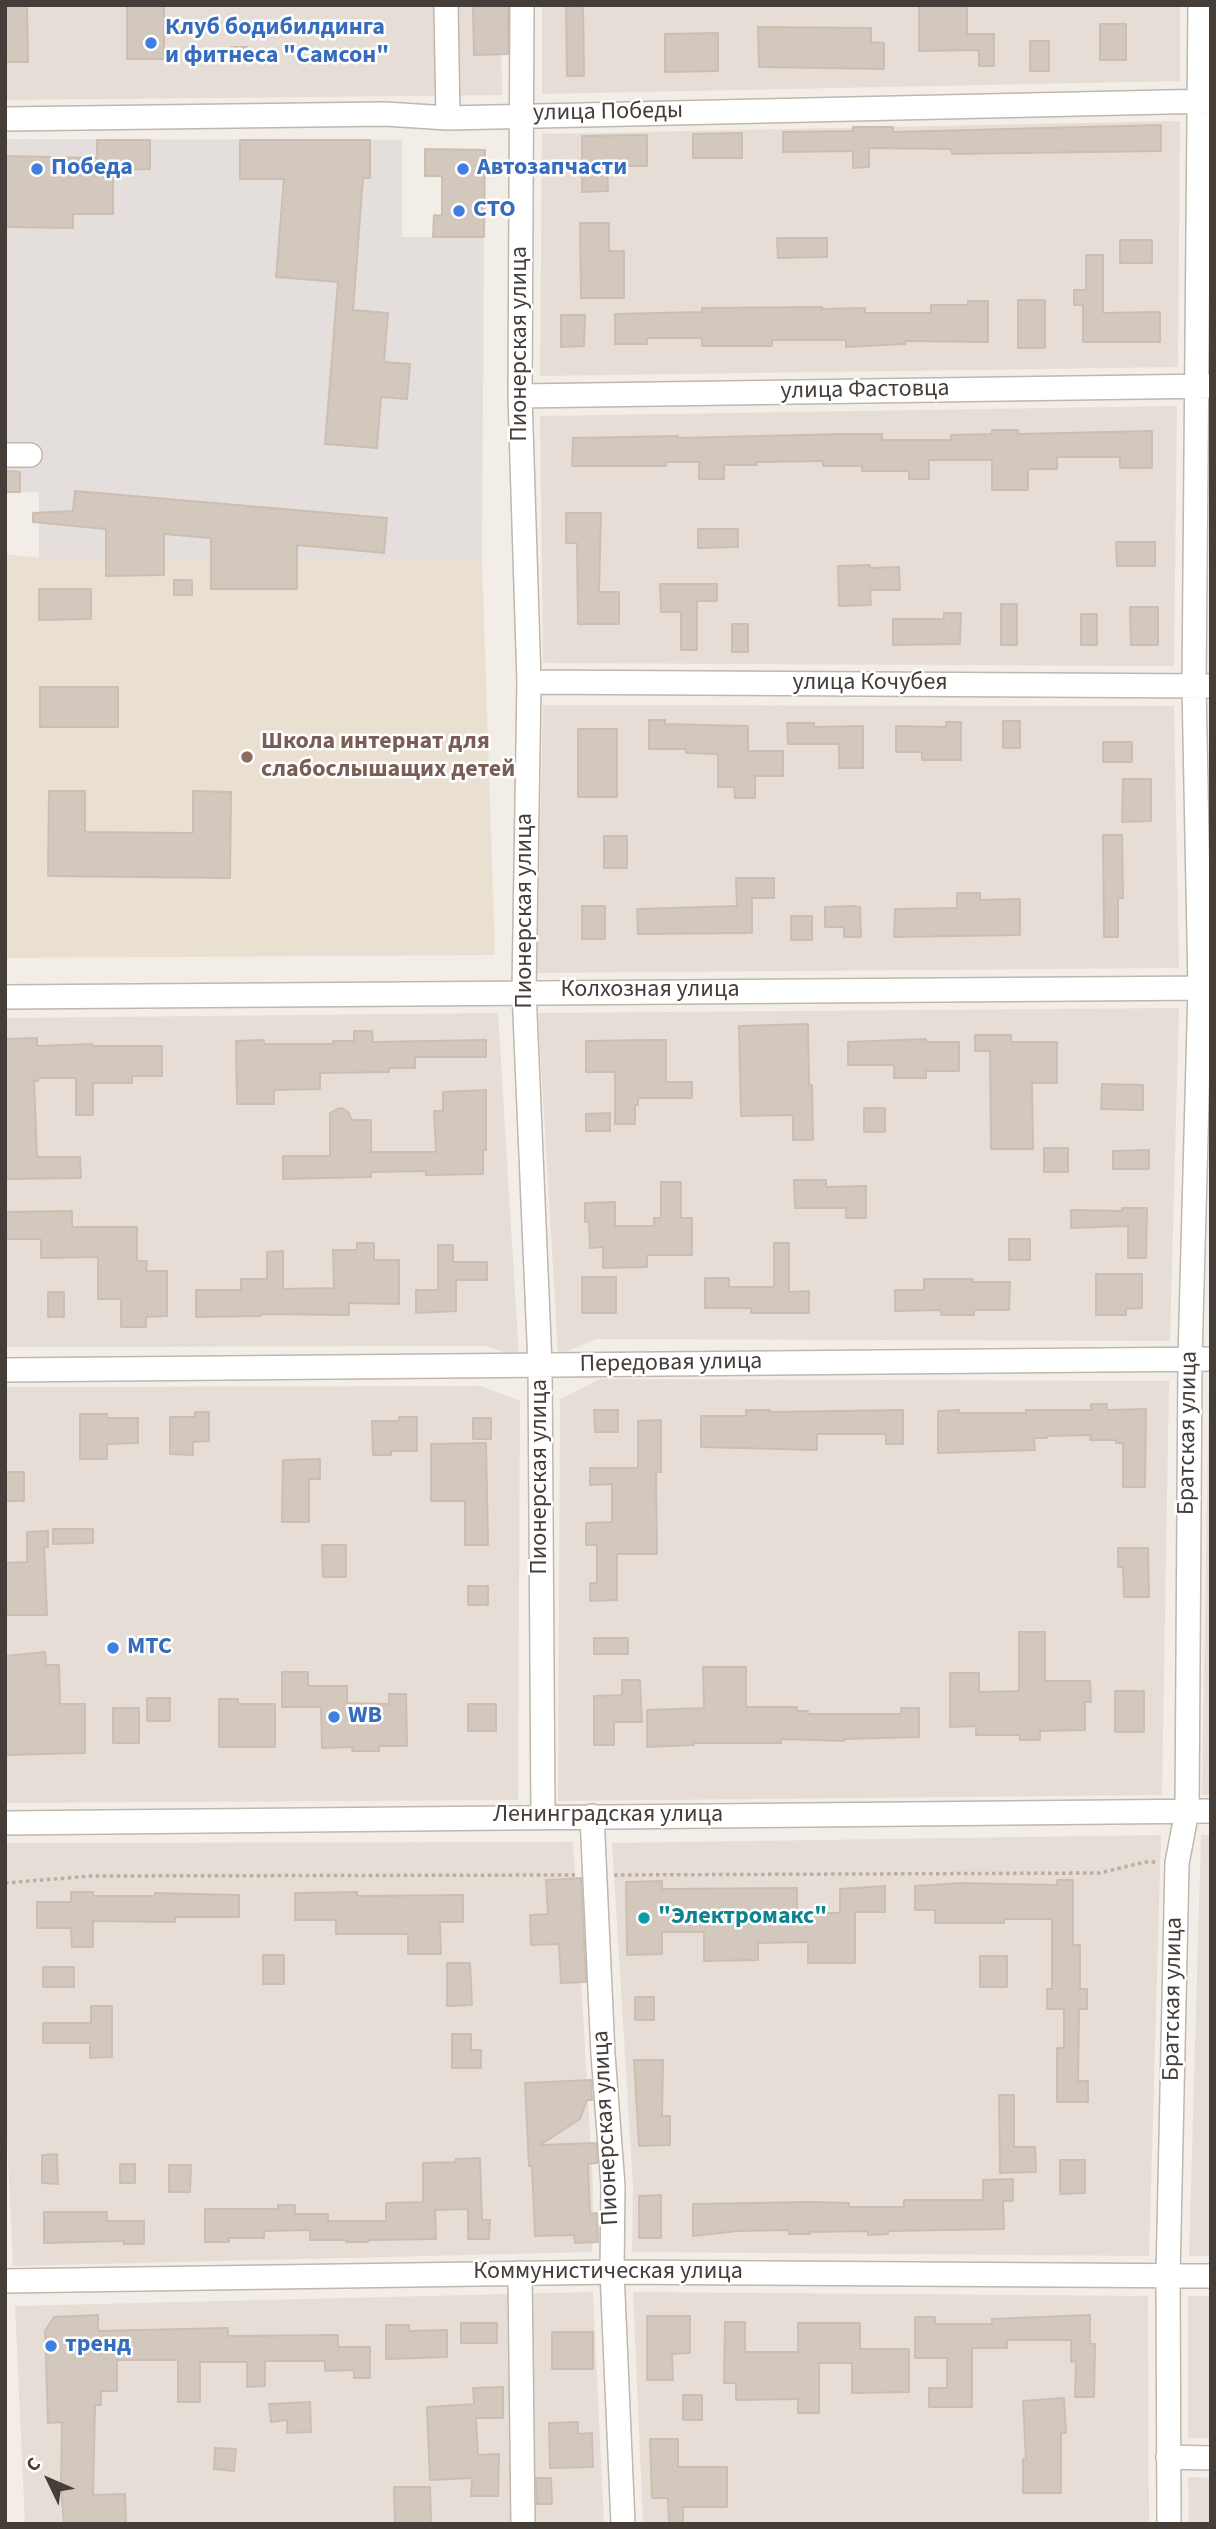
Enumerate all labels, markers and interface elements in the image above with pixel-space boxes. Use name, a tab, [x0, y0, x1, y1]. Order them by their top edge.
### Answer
place label: Клуб бодибилдинга и фитнеса "Самсон"	[165, 15, 389, 71]
marker: Клуб бодибилдинга и фитнеса "Самсон"	[143, 35, 159, 51]
street label: улица Победы	[533, 97, 683, 129]
place label: Победа	[51, 155, 133, 183]
place label: Автозапчасти	[477, 155, 627, 183]
marker: Победа	[29, 161, 45, 177]
marker: Автозапчасти	[455, 161, 471, 177]
place label: СТО	[473, 197, 516, 225]
marker: СТО	[451, 203, 467, 219]
street label: Пионерская улица	[507, 246, 535, 442]
street label: улица Фастовца	[780, 375, 950, 407]
street label: улица Кочубея	[792, 670, 948, 698]
place label: Школа интернат для слабослышащих детей	[261, 729, 515, 785]
marker: Школа интернат для слабослышащих детей	[239, 749, 255, 765]
street label: Пионерская улица	[512, 813, 540, 1009]
street label: Колхозная улица	[561, 977, 739, 1005]
street label: Передовая улица	[579, 1348, 763, 1380]
street label: Братская улица	[1173, 1351, 1205, 1515]
street label: Пионерская улица	[527, 1379, 555, 1575]
place label: МТС	[127, 1634, 172, 1662]
marker: МТС	[105, 1640, 121, 1656]
place label: WB	[348, 1703, 382, 1731]
marker: WB	[326, 1709, 342, 1725]
street label: Ленинградская улица	[493, 1802, 723, 1830]
place label: "Электромакс"	[658, 1904, 827, 1932]
marker: "Электромакс"	[636, 1910, 652, 1926]
street label: Братская улица	[1158, 1917, 1190, 2081]
street label: Пионерская улица	[588, 2030, 626, 2226]
street label: Коммунистическая улица	[473, 2259, 743, 2287]
place label: тренд	[65, 2332, 131, 2360]
marker: тренд	[43, 2338, 59, 2354]
north arrow	[14, 2445, 84, 2515]
text: С	[20, 2452, 47, 2478]

